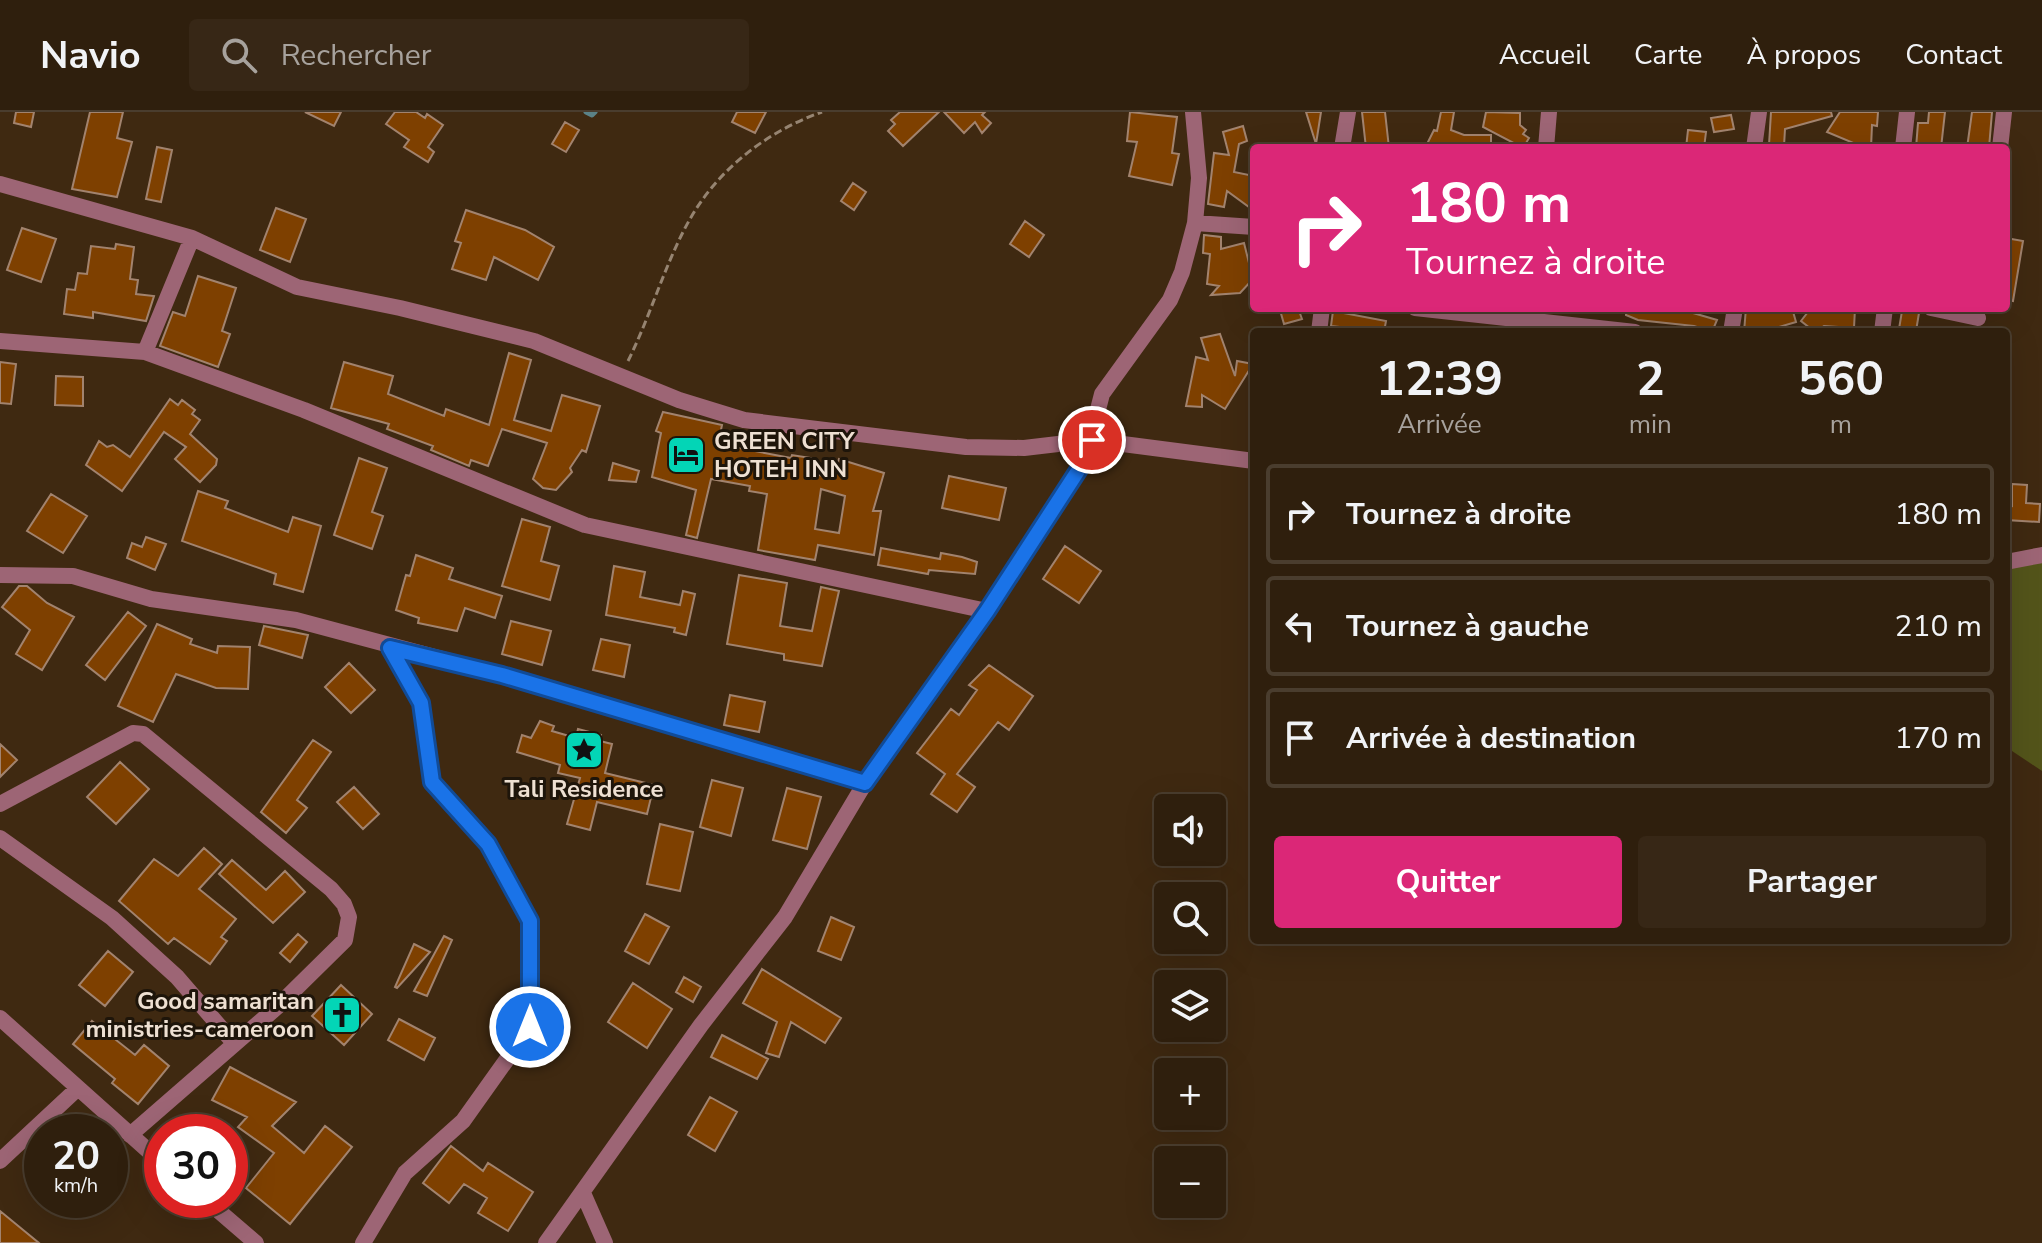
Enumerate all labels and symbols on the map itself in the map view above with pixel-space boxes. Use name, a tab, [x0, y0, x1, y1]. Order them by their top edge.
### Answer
pin	[1058, 406, 1126, 474]
place label: GREEN CITY HOTEH INN	[714, 425, 855, 485]
hotel icon: GREEN CITY HOTEH INN	[665, 434, 707, 476]
place icon: Tali Residence	[563, 729, 605, 771]
place label: Tali Residence	[505, 773, 663, 805]
place label: Good samaritan ministries-cameroon	[85, 985, 314, 1045]
position arrow	[488, 985, 572, 1069]
church icon: Good samaritan ministries-cameroon	[321, 994, 363, 1036]
speed limit sign: 30	[144, 1114, 248, 1218]

